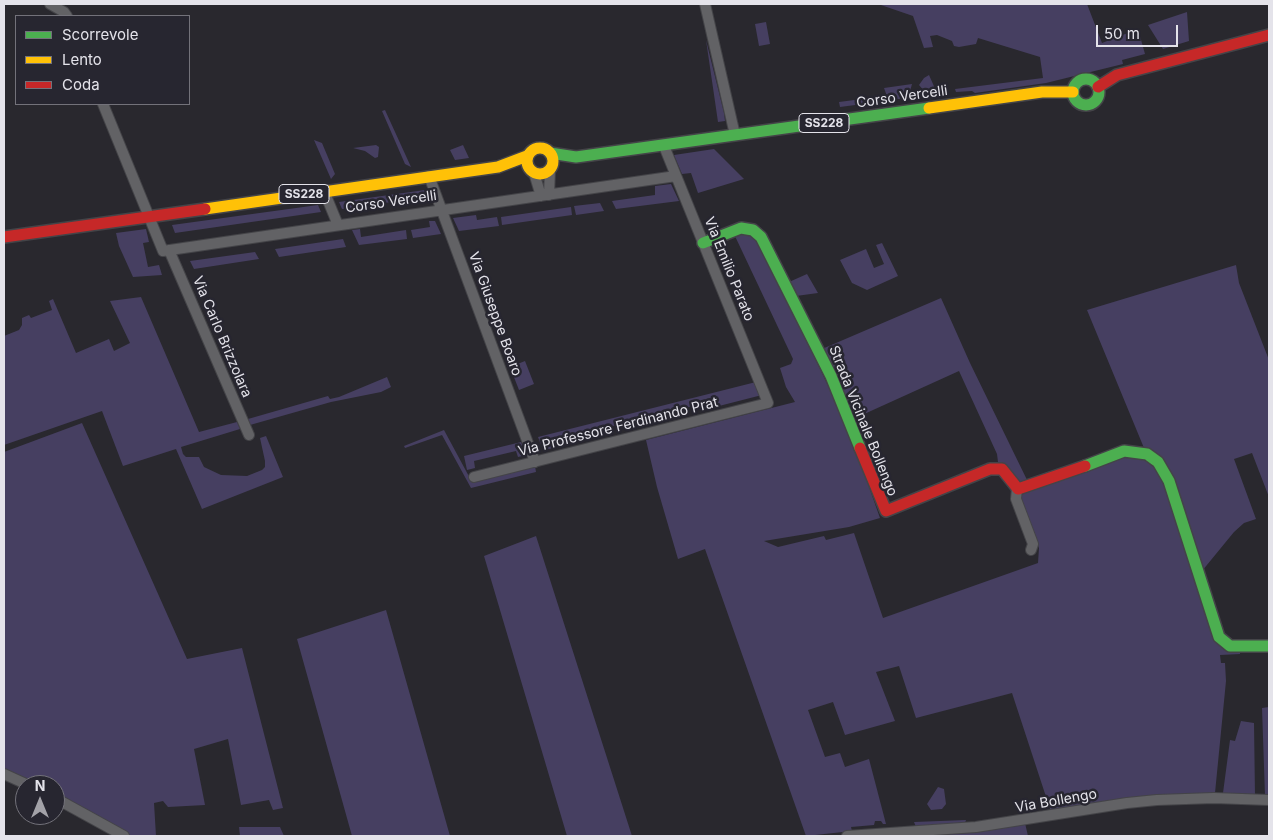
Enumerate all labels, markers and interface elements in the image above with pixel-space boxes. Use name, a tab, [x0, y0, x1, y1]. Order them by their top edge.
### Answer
legend	[15, 15, 190, 105]
scale bar	[1098, 15, 1180, 47]
text: 50 m	[1104, 24, 1140, 43]
text: Scorrevole	[62, 25, 138, 44]
text: Lento	[62, 50, 102, 69]
text: Coda	[62, 75, 100, 94]
street label: Corso Vercelli	[855, 82, 949, 112]
road number: SS228	[799, 114, 849, 132]
road number: SS228	[279, 184, 329, 203]
street label: Corso Vercelli	[344, 187, 438, 217]
street label: Via Emilio Parato	[700, 214, 758, 324]
street label: Via Giuseppe Boaro	[465, 250, 525, 378]
street label: Via Carlo Brizzolara	[189, 274, 255, 400]
street label: Strada Vicinale Bollengo	[825, 343, 901, 499]
street label: Via Professore Ferdinando Prat	[516, 394, 720, 460]
north arrow	[15, 775, 65, 825]
text: N	[35, 777, 45, 794]
street label: Via Bollengo	[1014, 786, 1098, 816]

